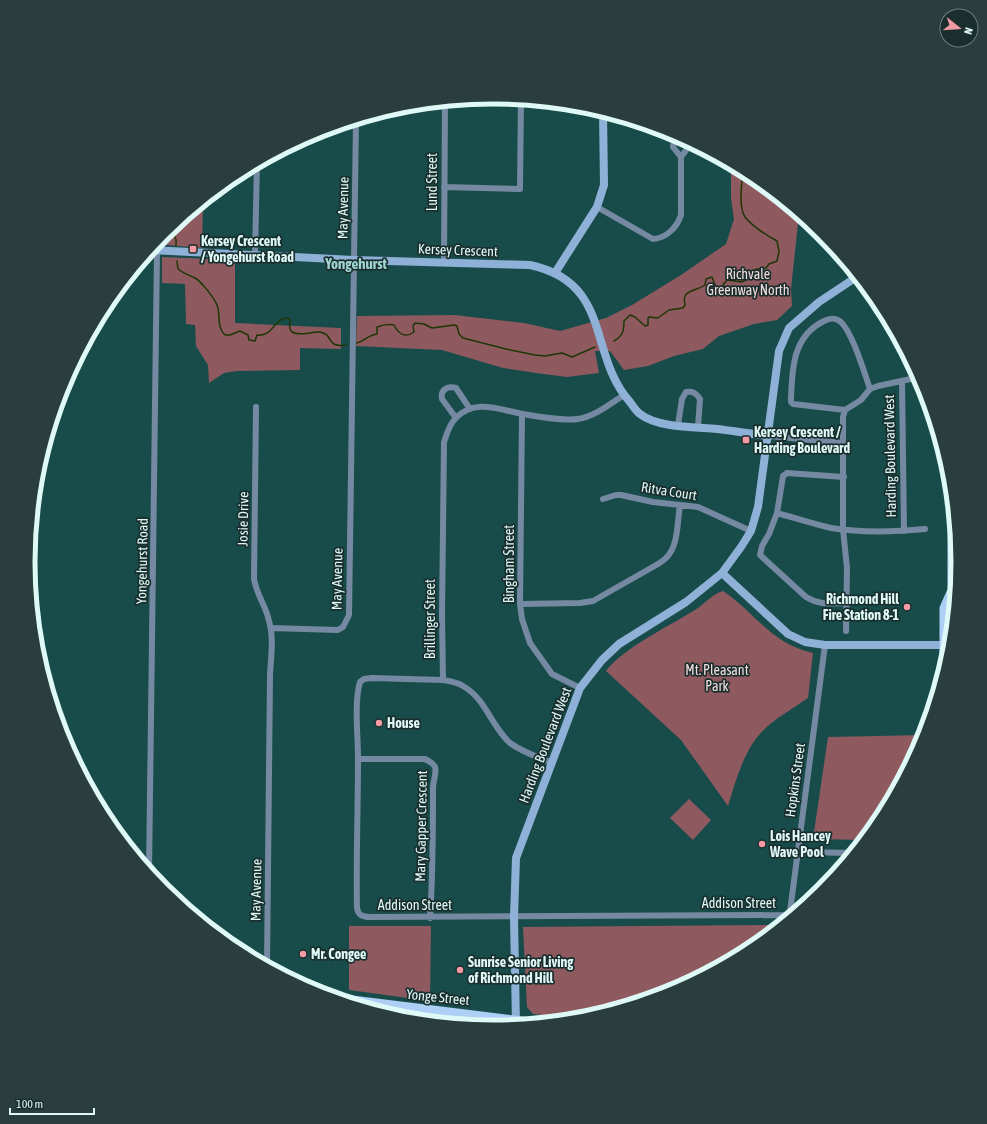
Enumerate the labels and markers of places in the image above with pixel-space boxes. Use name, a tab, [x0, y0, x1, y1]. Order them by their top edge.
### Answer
place label: Kersey Crescent / Yongehurst Road	[201, 233, 294, 265]
marker: Kersey Crescent / Yongehurst Road	[188, 244, 198, 254]
place label: Kersey Crescent / Harding Boulevard	[754, 424, 850, 456]
marker: Kersey Crescent / Harding Boulevard	[741, 435, 751, 445]
place label: Richmond Hill Fire Station 8-1	[823, 591, 899, 623]
marker: Richmond Hill Fire Station 8-1	[902, 602, 912, 612]
place label: House	[387, 715, 420, 731]
marker: House	[374, 718, 384, 728]
place label: Lois Hancey Wave Pool	[769, 828, 831, 860]
marker: Lois Hancey Wave Pool	[757, 839, 767, 849]
place label: Mr. Congee	[311, 946, 366, 962]
marker: Mr. Congee	[298, 949, 308, 959]
place label: Sunrise Senior Living of Richmond Hill	[468, 954, 574, 986]
marker: Sunrise Senior Living of Richmond Hill	[455, 965, 465, 975]

